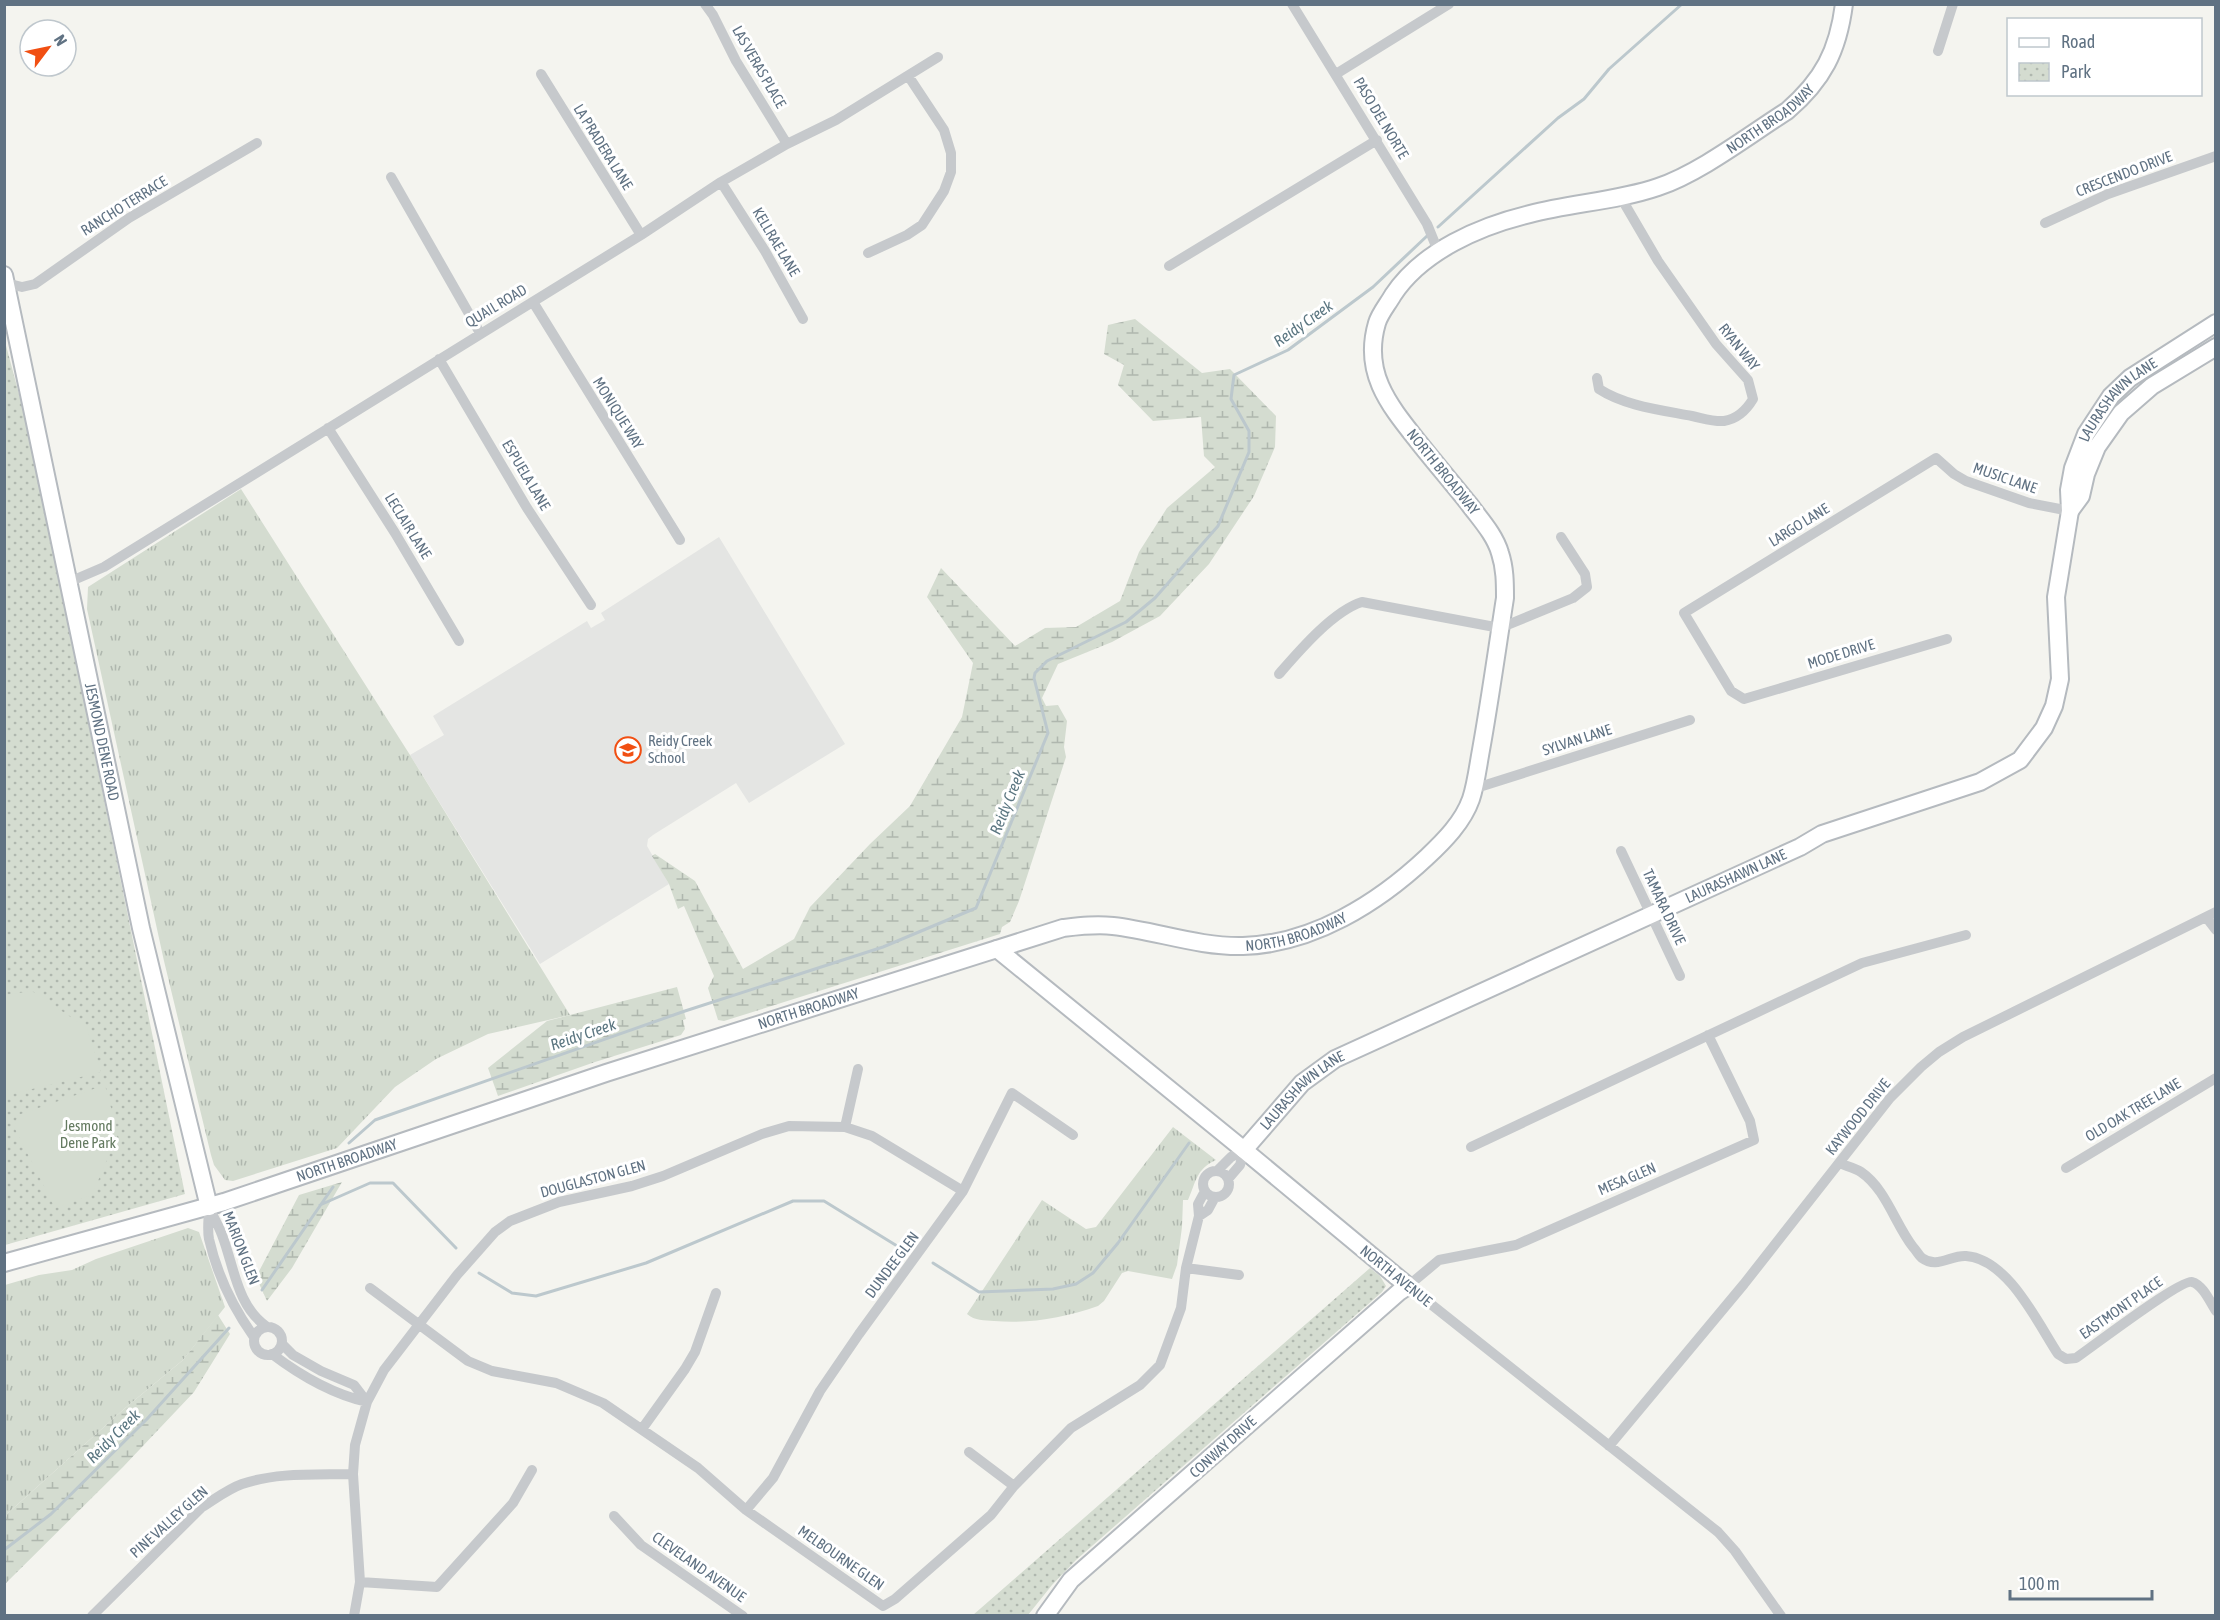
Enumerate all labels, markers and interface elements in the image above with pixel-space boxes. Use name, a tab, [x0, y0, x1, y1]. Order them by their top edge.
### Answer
north arrow	[18, 18, 78, 78]
legend	[2007, 18, 2202, 96]
street label: LAS VERAS PLACE	[729, 23, 790, 111]
text: N	[51, 31, 71, 49]
text: Road	[2061, 31, 2095, 52]
text: Park	[2061, 61, 2091, 82]
street label: PASO DEL NORTE	[1350, 74, 1413, 162]
street label: NORTH BROADWAY	[1723, 80, 1818, 157]
street label: LA PRADERA LANE	[570, 101, 637, 193]
street label: CRESCENDO DRIVE	[2073, 147, 2175, 200]
street label: RANCHO TERRACE	[77, 172, 170, 239]
street label: KELLRAE LANE	[749, 204, 804, 280]
street label: QUAIL ROAD	[462, 281, 529, 331]
water label: Reidy Creek	[1270, 296, 1337, 351]
street label: RYAN WAY	[1715, 320, 1764, 374]
street label: LAURASHAWN LANE	[2075, 354, 2160, 444]
street label: MONIQUE WAY	[590, 374, 647, 452]
street label: NORTH BROADWAY	[1404, 425, 1483, 518]
street label: ESPUELA LANE	[499, 437, 554, 513]
street label: MUSIC LANE	[1971, 459, 2040, 497]
street label: LECLAIR LANE	[382, 490, 436, 562]
street label: LARGO LANE	[1766, 499, 1832, 550]
street label: MODE DRIVE	[1805, 635, 1877, 672]
street label: JESMOND DENE ROAD	[82, 681, 123, 802]
street label: SYLVAN LANE	[1540, 720, 1614, 759]
place label: Reidy Creek School	[648, 732, 713, 766]
school or university icon: Reidy Creek School	[613, 735, 643, 765]
water label: Reidy Creek	[986, 766, 1029, 837]
street label: LAURASHAWN LANE	[1682, 845, 1789, 906]
street label: TAMARA DRIVE	[1640, 866, 1690, 948]
street label: NORTH BROADWAY	[1245, 908, 1350, 954]
street label: NORTH BROADWAY	[756, 984, 861, 1032]
water label: Reidy Creek	[548, 1014, 619, 1055]
street label: LAURASHAWN LANE	[1256, 1047, 1347, 1133]
street label: OLD OAK TREE LANE	[2082, 1074, 2184, 1145]
street label: KAYWOOD DRIVE	[1822, 1075, 1894, 1158]
park label: Jesmond Dene Park	[60, 1117, 117, 1151]
street label: NORTH BROADWAY	[294, 1135, 400, 1185]
street label: DOUGLASTON GLEN	[538, 1156, 647, 1201]
street label: MESA GLEN	[1595, 1159, 1658, 1198]
street label: MARION GLEN	[220, 1209, 263, 1287]
street label: DUNDEE GLEN	[861, 1228, 922, 1301]
street label: NORTH AVENUE	[1357, 1242, 1436, 1310]
street label: EASTMONT PLACE	[2076, 1273, 2166, 1342]
water label: Reidy Creek	[83, 1405, 145, 1467]
street label: CONWAY DRIVE	[1186, 1412, 1260, 1481]
street label: PINE VALLEY GLEN	[126, 1482, 211, 1561]
street label: MELBOURNE GLEN	[795, 1522, 887, 1593]
street label: CLEVELAND AVENUE	[649, 1528, 750, 1605]
scale bar	[2010, 1563, 2152, 1601]
text: 100 m	[2019, 1573, 2060, 1594]

